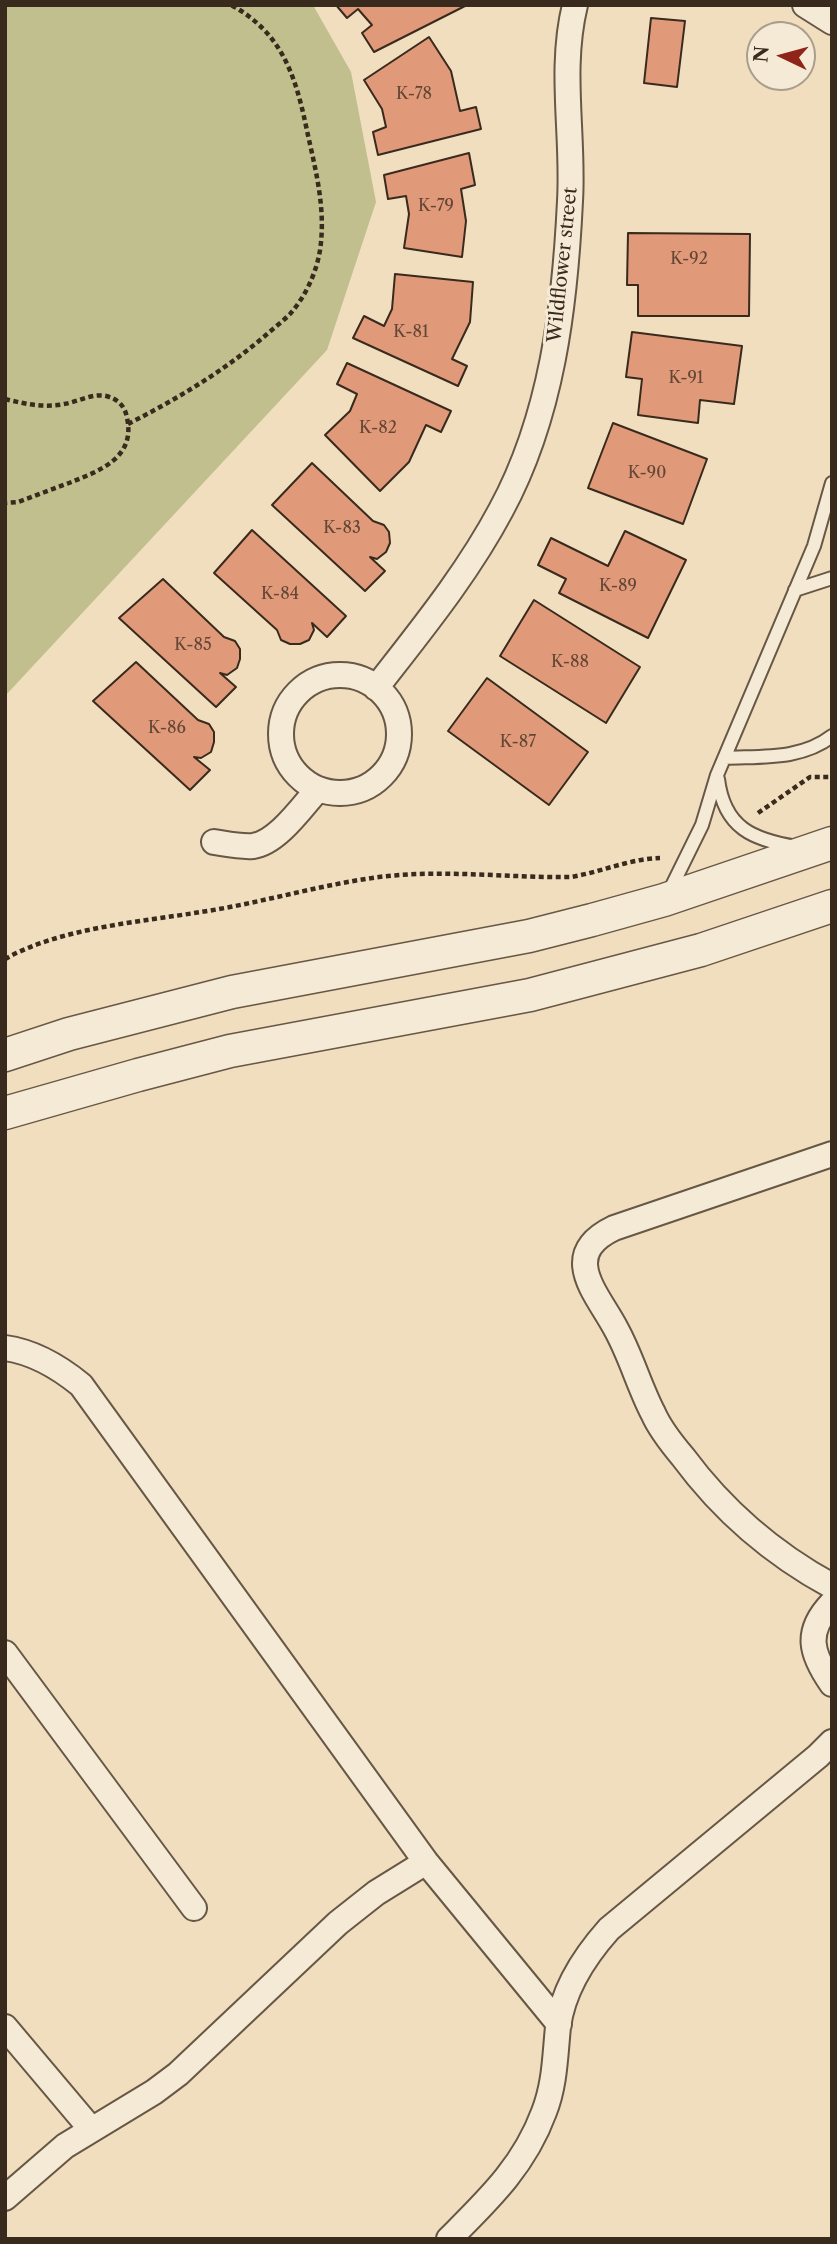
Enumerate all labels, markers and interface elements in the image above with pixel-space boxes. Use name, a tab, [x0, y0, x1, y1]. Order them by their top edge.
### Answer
north arrow	[746, 21, 816, 91]
text: N	[749, 45, 774, 64]
house number: K-78	[396, 84, 432, 104]
street label: Wildflower street	[543, 186, 583, 344]
house number: K-79	[418, 196, 454, 216]
house number: K-92	[670, 249, 708, 269]
house number: K-81	[393, 322, 429, 342]
house number: K-91	[668, 368, 704, 388]
house number: K-82	[359, 418, 397, 438]
house number: K-90	[628, 463, 666, 483]
house number: K-83	[323, 518, 361, 538]
house number: K-89	[599, 576, 637, 596]
house number: K-84	[261, 584, 299, 604]
house number: K-85	[174, 635, 212, 655]
house number: K-88	[551, 652, 589, 672]
house number: K-86	[148, 718, 186, 738]
house number: K-87	[500, 732, 536, 752]

